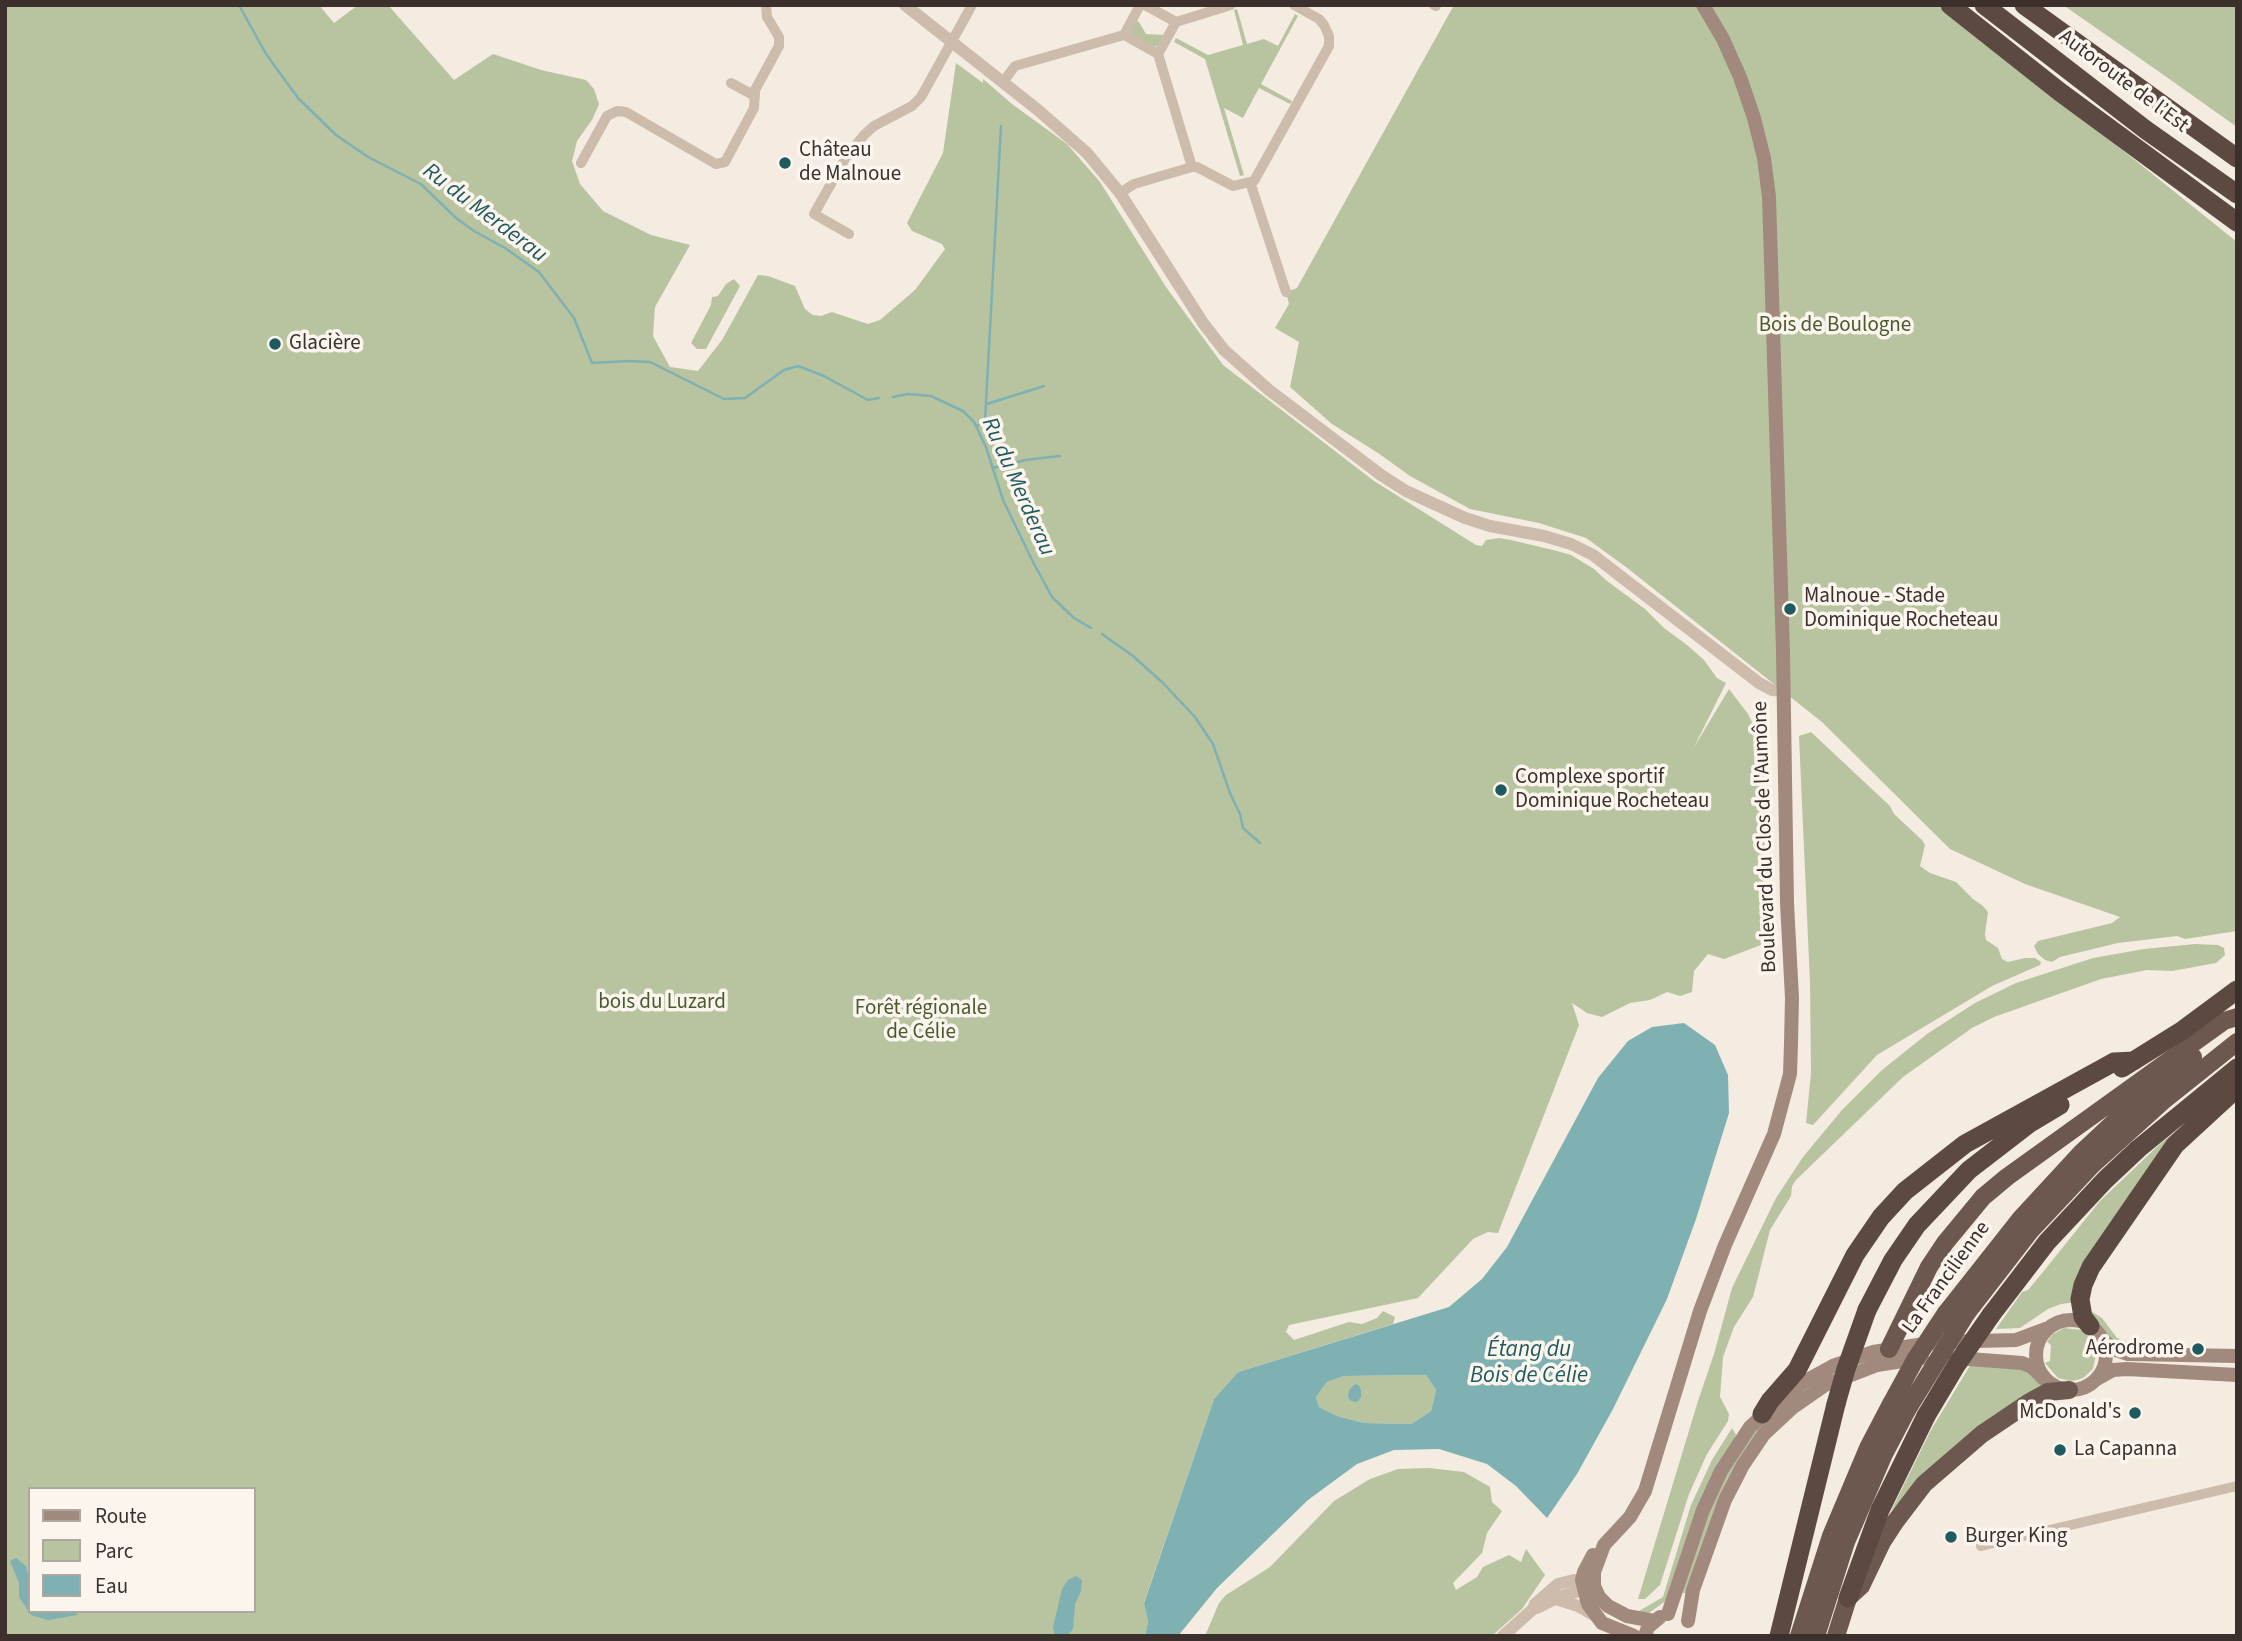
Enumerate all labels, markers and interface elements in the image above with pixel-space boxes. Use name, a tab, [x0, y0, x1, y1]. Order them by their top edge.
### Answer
street label: Autoroute de l’Est	[2053, 25, 2193, 139]
place label: Château de Malnoue	[799, 138, 901, 188]
marker: Château de Malnoue	[777, 155, 793, 171]
water label: Ru du Merderau	[416, 158, 552, 270]
park label: Bois de Boulogne	[1759, 313, 1911, 339]
place label: Glacière	[289, 331, 361, 357]
marker: Glacière	[267, 336, 283, 352]
water label: Ru du Merderau	[974, 414, 1060, 560]
place label: Malnoue - Stade Dominique Rocheteau	[1804, 584, 1998, 634]
marker: Malnoue - Stade Dominique Rocheteau	[1782, 601, 1798, 617]
street label: Boulevard du Clos de l'Aumône	[1749, 701, 1783, 973]
place label: Complexe sportif Dominique Rocheteau	[1515, 765, 1709, 815]
marker: Complexe sportif Dominique Rocheteau	[1493, 782, 1509, 798]
park label: bois du Luzard	[598, 990, 726, 1016]
park label: Forêt régionale de Célie	[855, 996, 987, 1046]
street label: La Francilienne	[1898, 1217, 1996, 1339]
place label: Aérodrome	[2086, 1336, 2184, 1362]
water label: Étang du Bois de Célie	[1470, 1337, 1588, 1391]
marker: Aérodrome	[2190, 1341, 2206, 1357]
place label: McDonald's	[2019, 1400, 2121, 1426]
marker: McDonald's	[2127, 1405, 2143, 1421]
place label: La Capanna	[2074, 1437, 2177, 1463]
marker: La Capanna	[2052, 1442, 2068, 1458]
legend	[28, 1487, 256, 1613]
text: Route	[95, 1501, 147, 1531]
place label: Burger King	[1965, 1524, 2067, 1550]
marker: Burger King	[1943, 1529, 1959, 1545]
text: Parc	[95, 1536, 133, 1566]
text: Eau	[95, 1571, 128, 1601]

